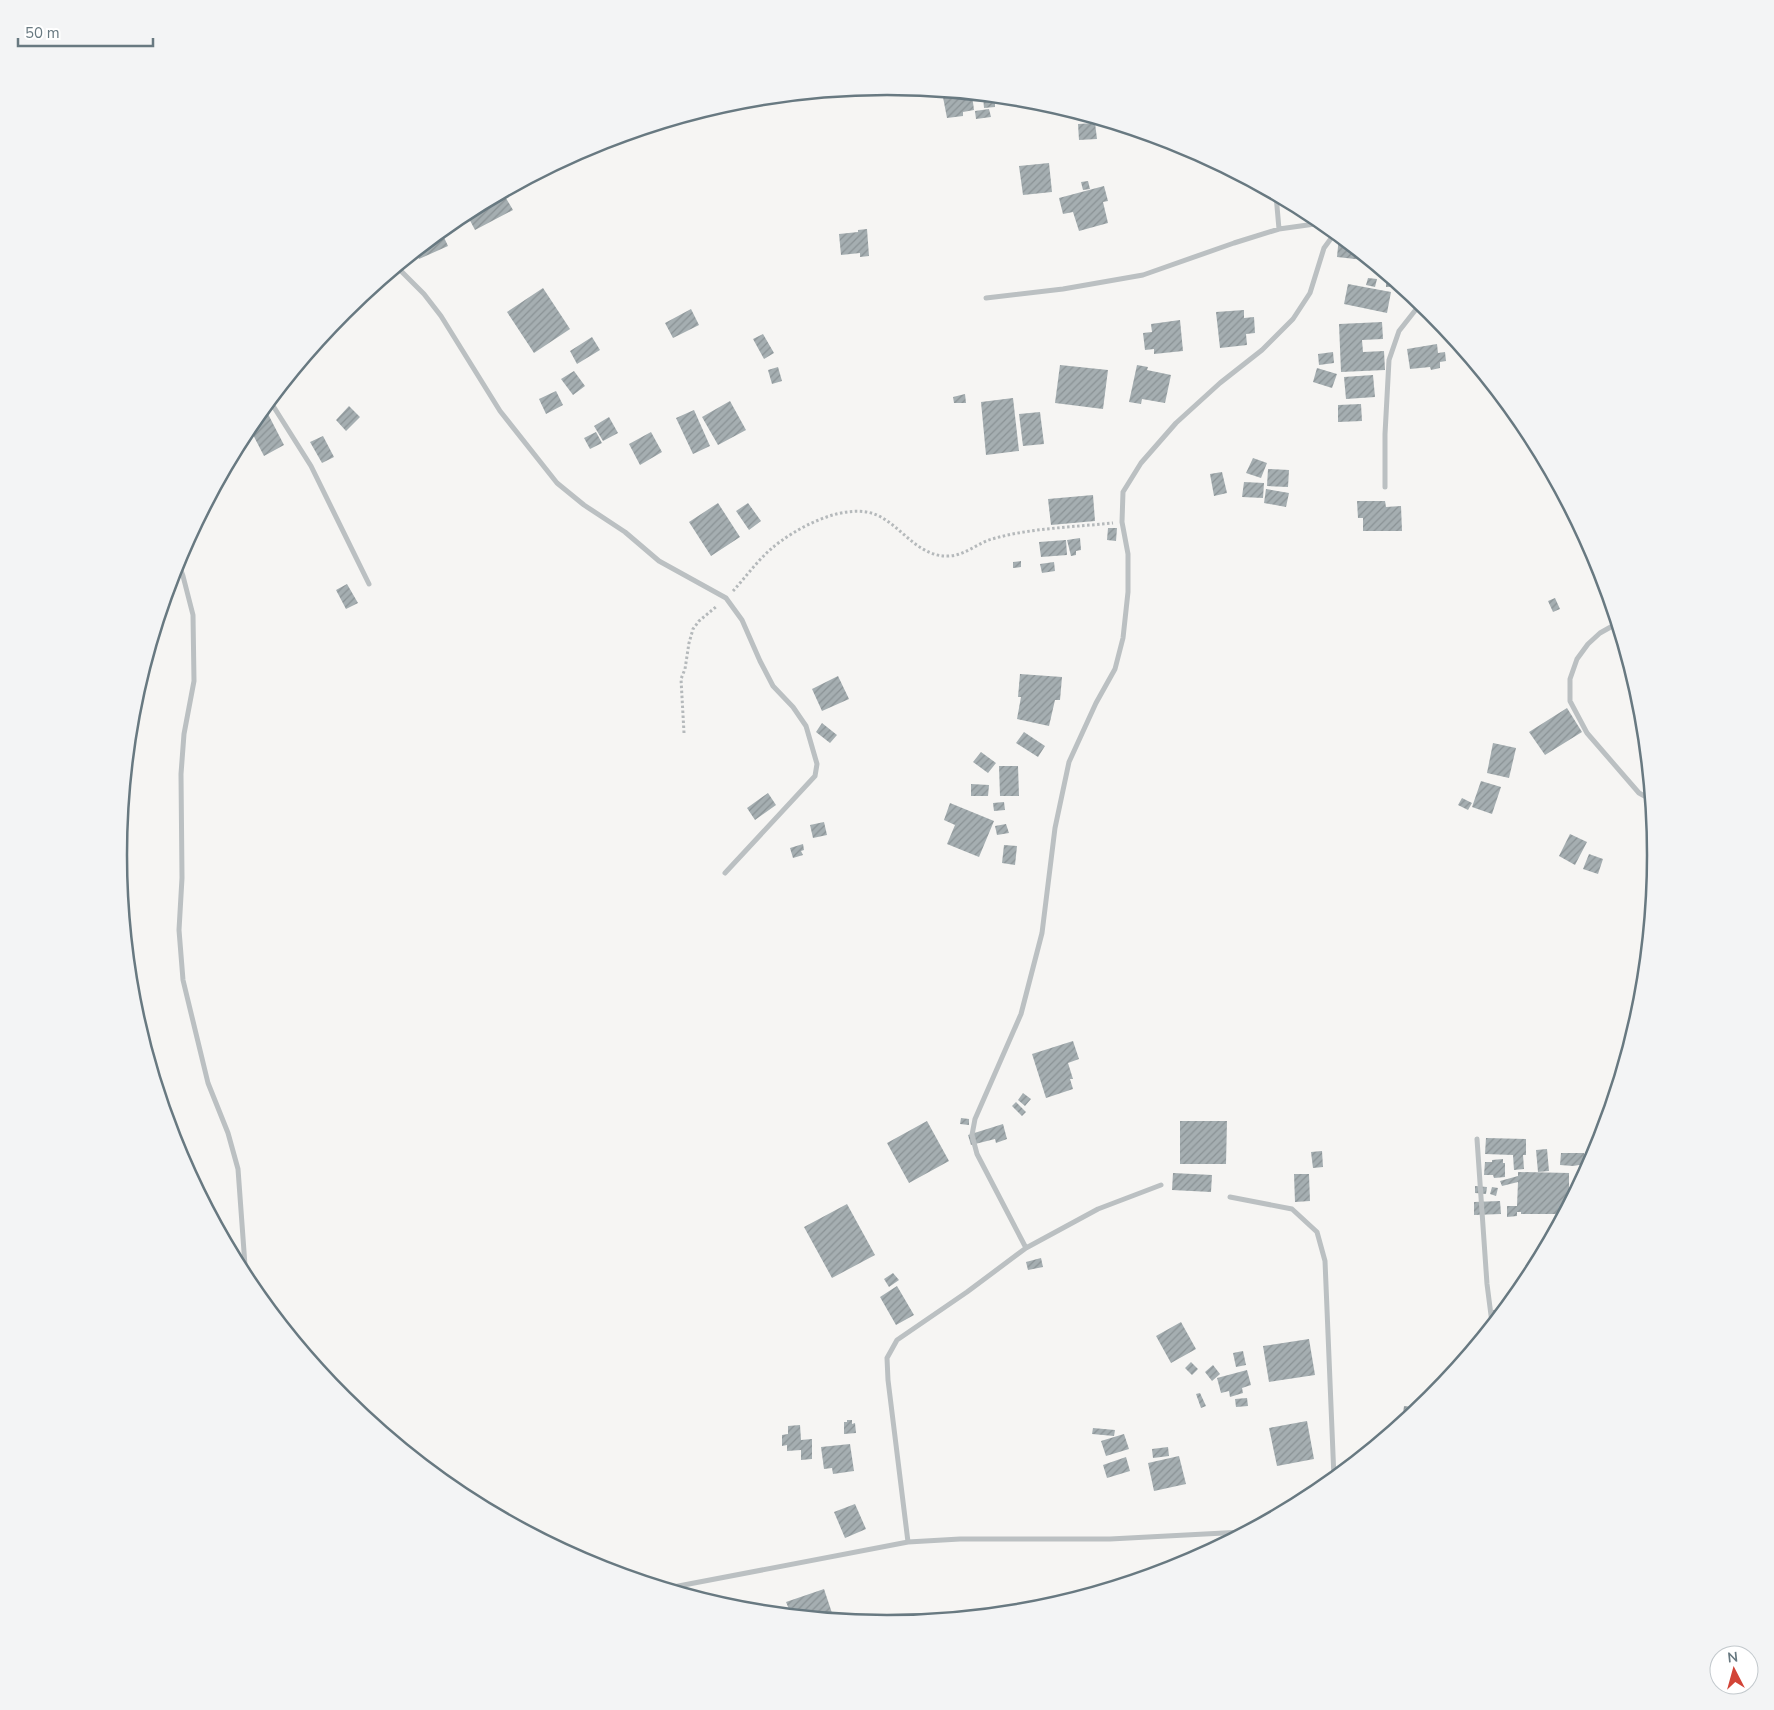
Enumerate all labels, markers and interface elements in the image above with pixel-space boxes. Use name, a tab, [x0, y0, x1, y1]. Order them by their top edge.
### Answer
scale bar	[18, 15, 152, 47]
text: 50 m	[25, 23, 60, 43]
north arrow	[1709, 1645, 1759, 1695]
text: N	[1726, 1648, 1739, 1668]

